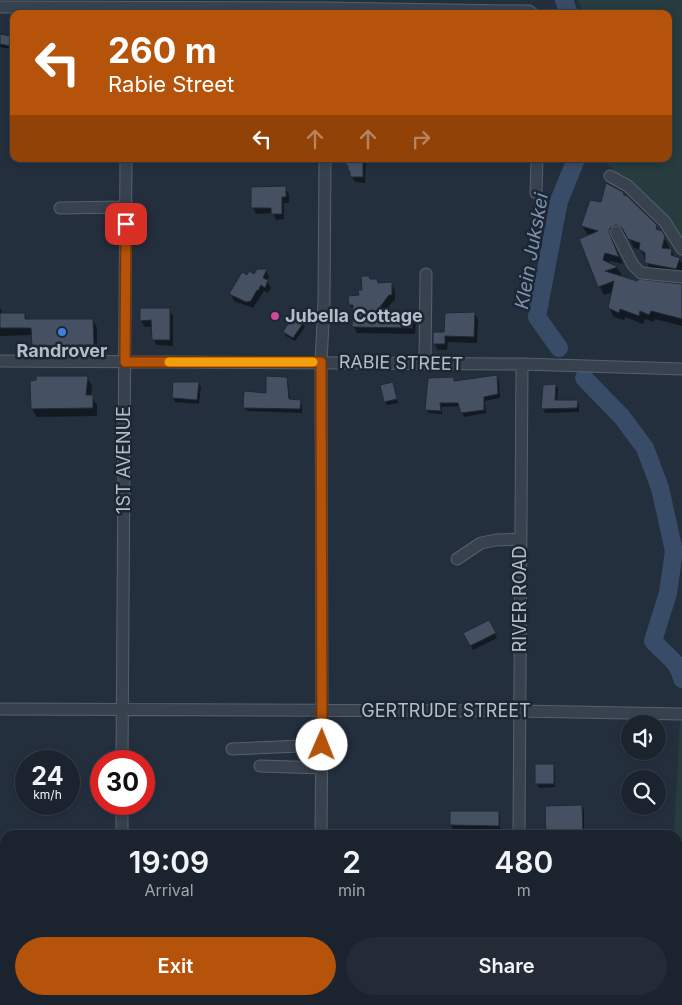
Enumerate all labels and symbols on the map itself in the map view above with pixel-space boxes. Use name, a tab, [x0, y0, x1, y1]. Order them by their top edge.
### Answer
water label: Klein Jukskei	[510, 191, 553, 311]
pin	[105, 203, 147, 245]
place label: Jubella Cottage	[285, 305, 423, 326]
marker: Jubella Cottage	[269, 310, 281, 322]
marker: Randrover	[56, 326, 68, 338]
place label: Randrover	[17, 340, 107, 361]
street label: RABIE STREET	[339, 351, 463, 374]
street label: 1ST AVENUE	[113, 406, 134, 514]
street label: RIVER ROAD	[509, 546, 530, 652]
street label: GERTRUDE STREET	[361, 700, 531, 721]
position arrow	[295, 718, 347, 770]
speed limit sign: 30	[90, 750, 155, 815]

